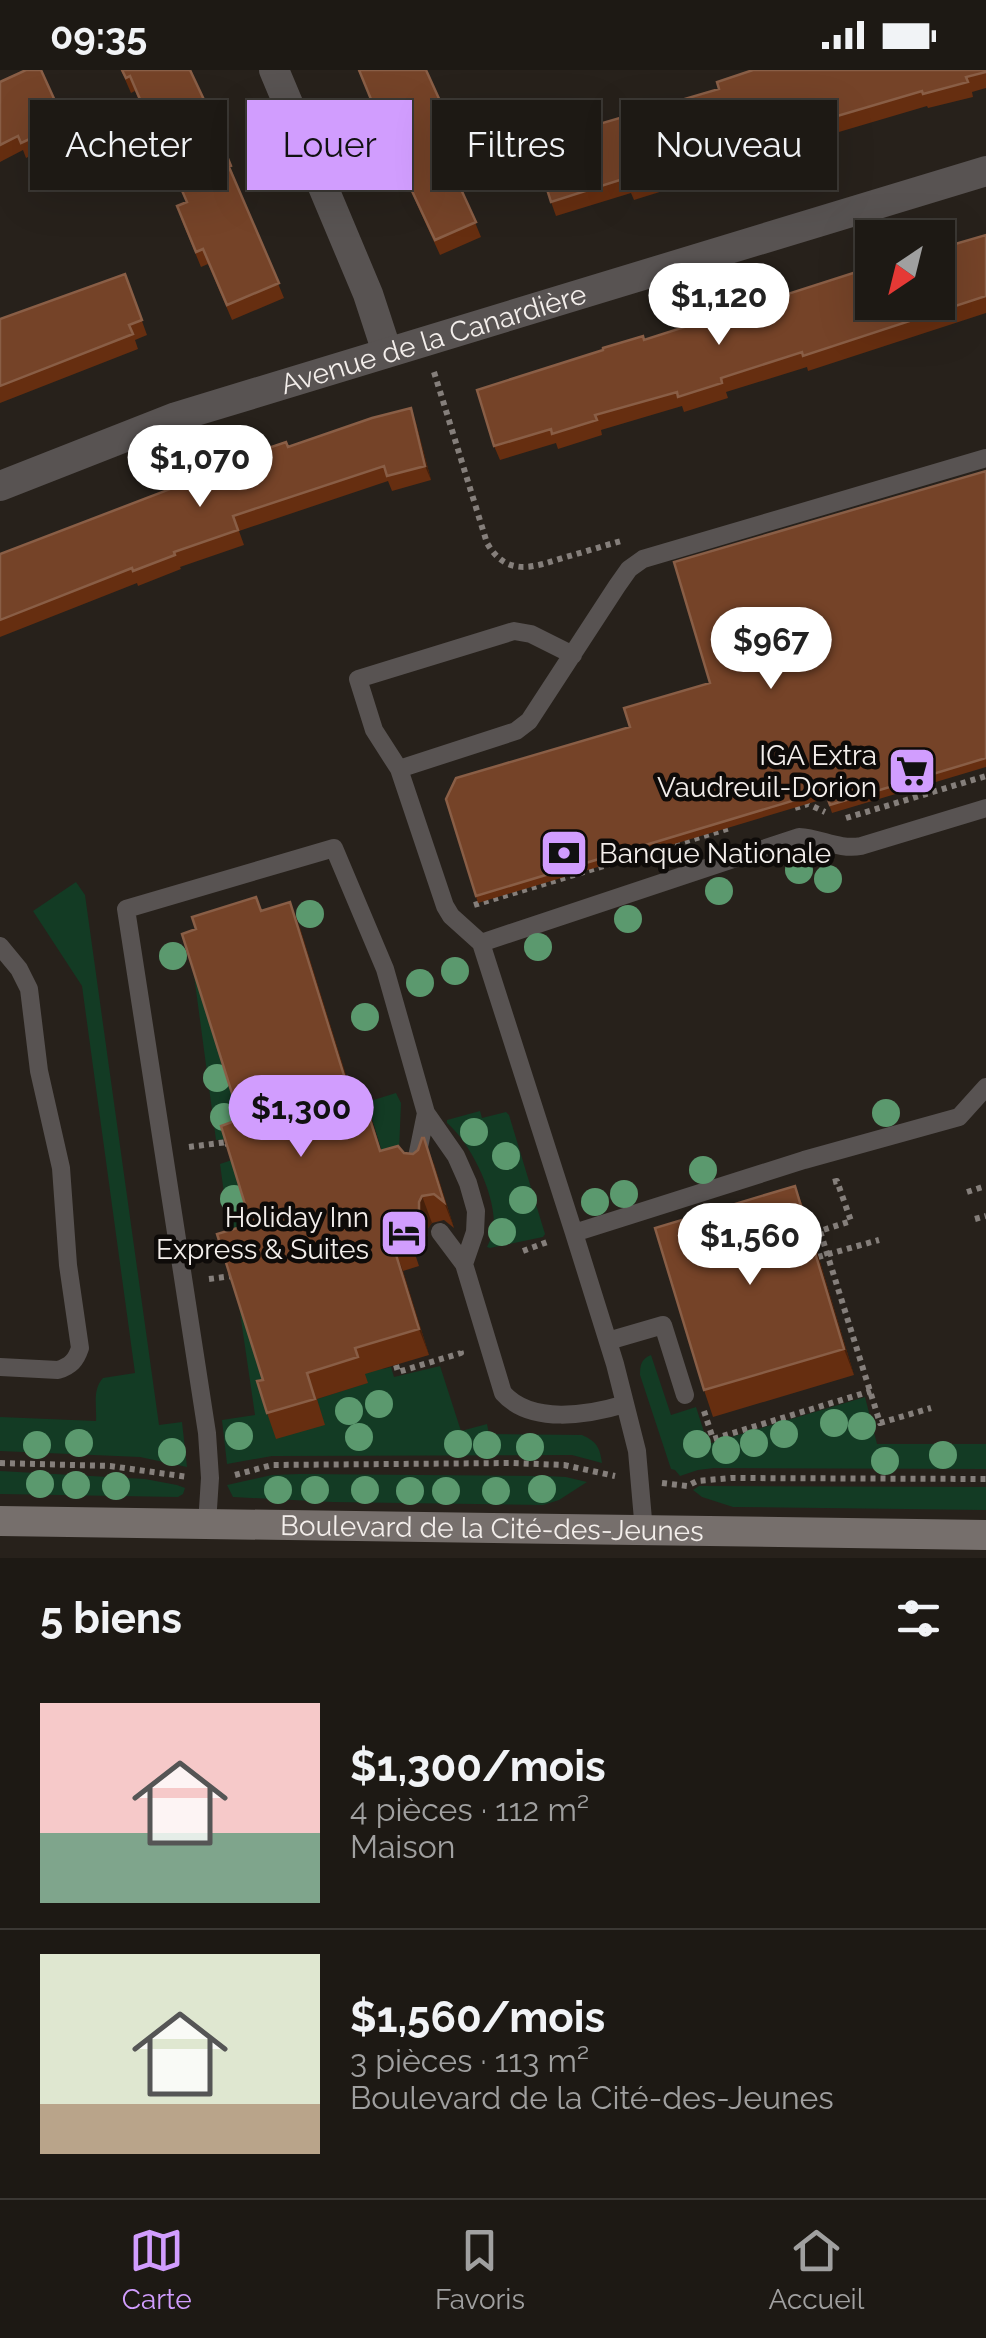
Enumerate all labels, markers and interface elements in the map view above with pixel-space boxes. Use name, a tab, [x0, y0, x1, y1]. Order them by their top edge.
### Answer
text: 09:35	[50, 13, 147, 58]
chip: Acheter	[30, 100, 227, 190]
chip: Louer	[247, 100, 412, 190]
chip: Filtres	[432, 100, 601, 190]
chip: Nouveau	[621, 100, 837, 190]
north arrow	[855, 220, 955, 320]
map controls	[855, 220, 955, 320]
pin: $1,120	[638, 263, 800, 348]
street label: Avenue de la Canardière	[277, 277, 590, 401]
text: $1,120	[670, 277, 768, 314]
pin: $1,070	[119, 425, 281, 510]
text: $1,070	[150, 439, 250, 476]
pin: $967	[712, 607, 830, 692]
text: $967	[733, 621, 809, 658]
place label: IGA Extra Vaudreuil-Dorion	[657, 739, 877, 804]
supermarket icon: IGA Extra Vaudreuil-Dorion	[886, 745, 938, 797]
bank icon: Banque Nationale	[538, 827, 590, 879]
place label: Banque Nationale	[599, 837, 831, 870]
pin: $1,300	[220, 1075, 382, 1160]
text: $1,300	[251, 1089, 351, 1126]
place label: Holiday Inn Express & Suites	[156, 1201, 369, 1266]
pin: $1,560	[669, 1203, 831, 1288]
hotel icon: Holiday Inn Express & Suites	[378, 1207, 430, 1259]
text: $1,560	[700, 1217, 800, 1254]
street label: Boulevard de la Cité-des-Jeunes	[280, 1509, 704, 1548]
icon: filters	[891, 1591, 946, 1646]
text: 5 biens	[40, 1594, 182, 1643]
text: $1,300/mois	[350, 1742, 606, 1791]
icon: home	[120, 1743, 240, 1863]
text: 4 pièces · 112 m²	[350, 1791, 589, 1828]
text: Maison	[350, 1828, 455, 1865]
text: $1,560/mois	[350, 1993, 605, 2042]
icon: home	[120, 1994, 240, 2114]
text: 3 pièces · 113 m²	[350, 2042, 589, 2079]
text: Boulevard de la Cité-des-Jeunes	[350, 2079, 834, 2116]
tab: Carte	[122, 2223, 192, 2316]
tab: Favoris	[435, 2223, 525, 2316]
tab: Accueil	[768, 2223, 864, 2316]

